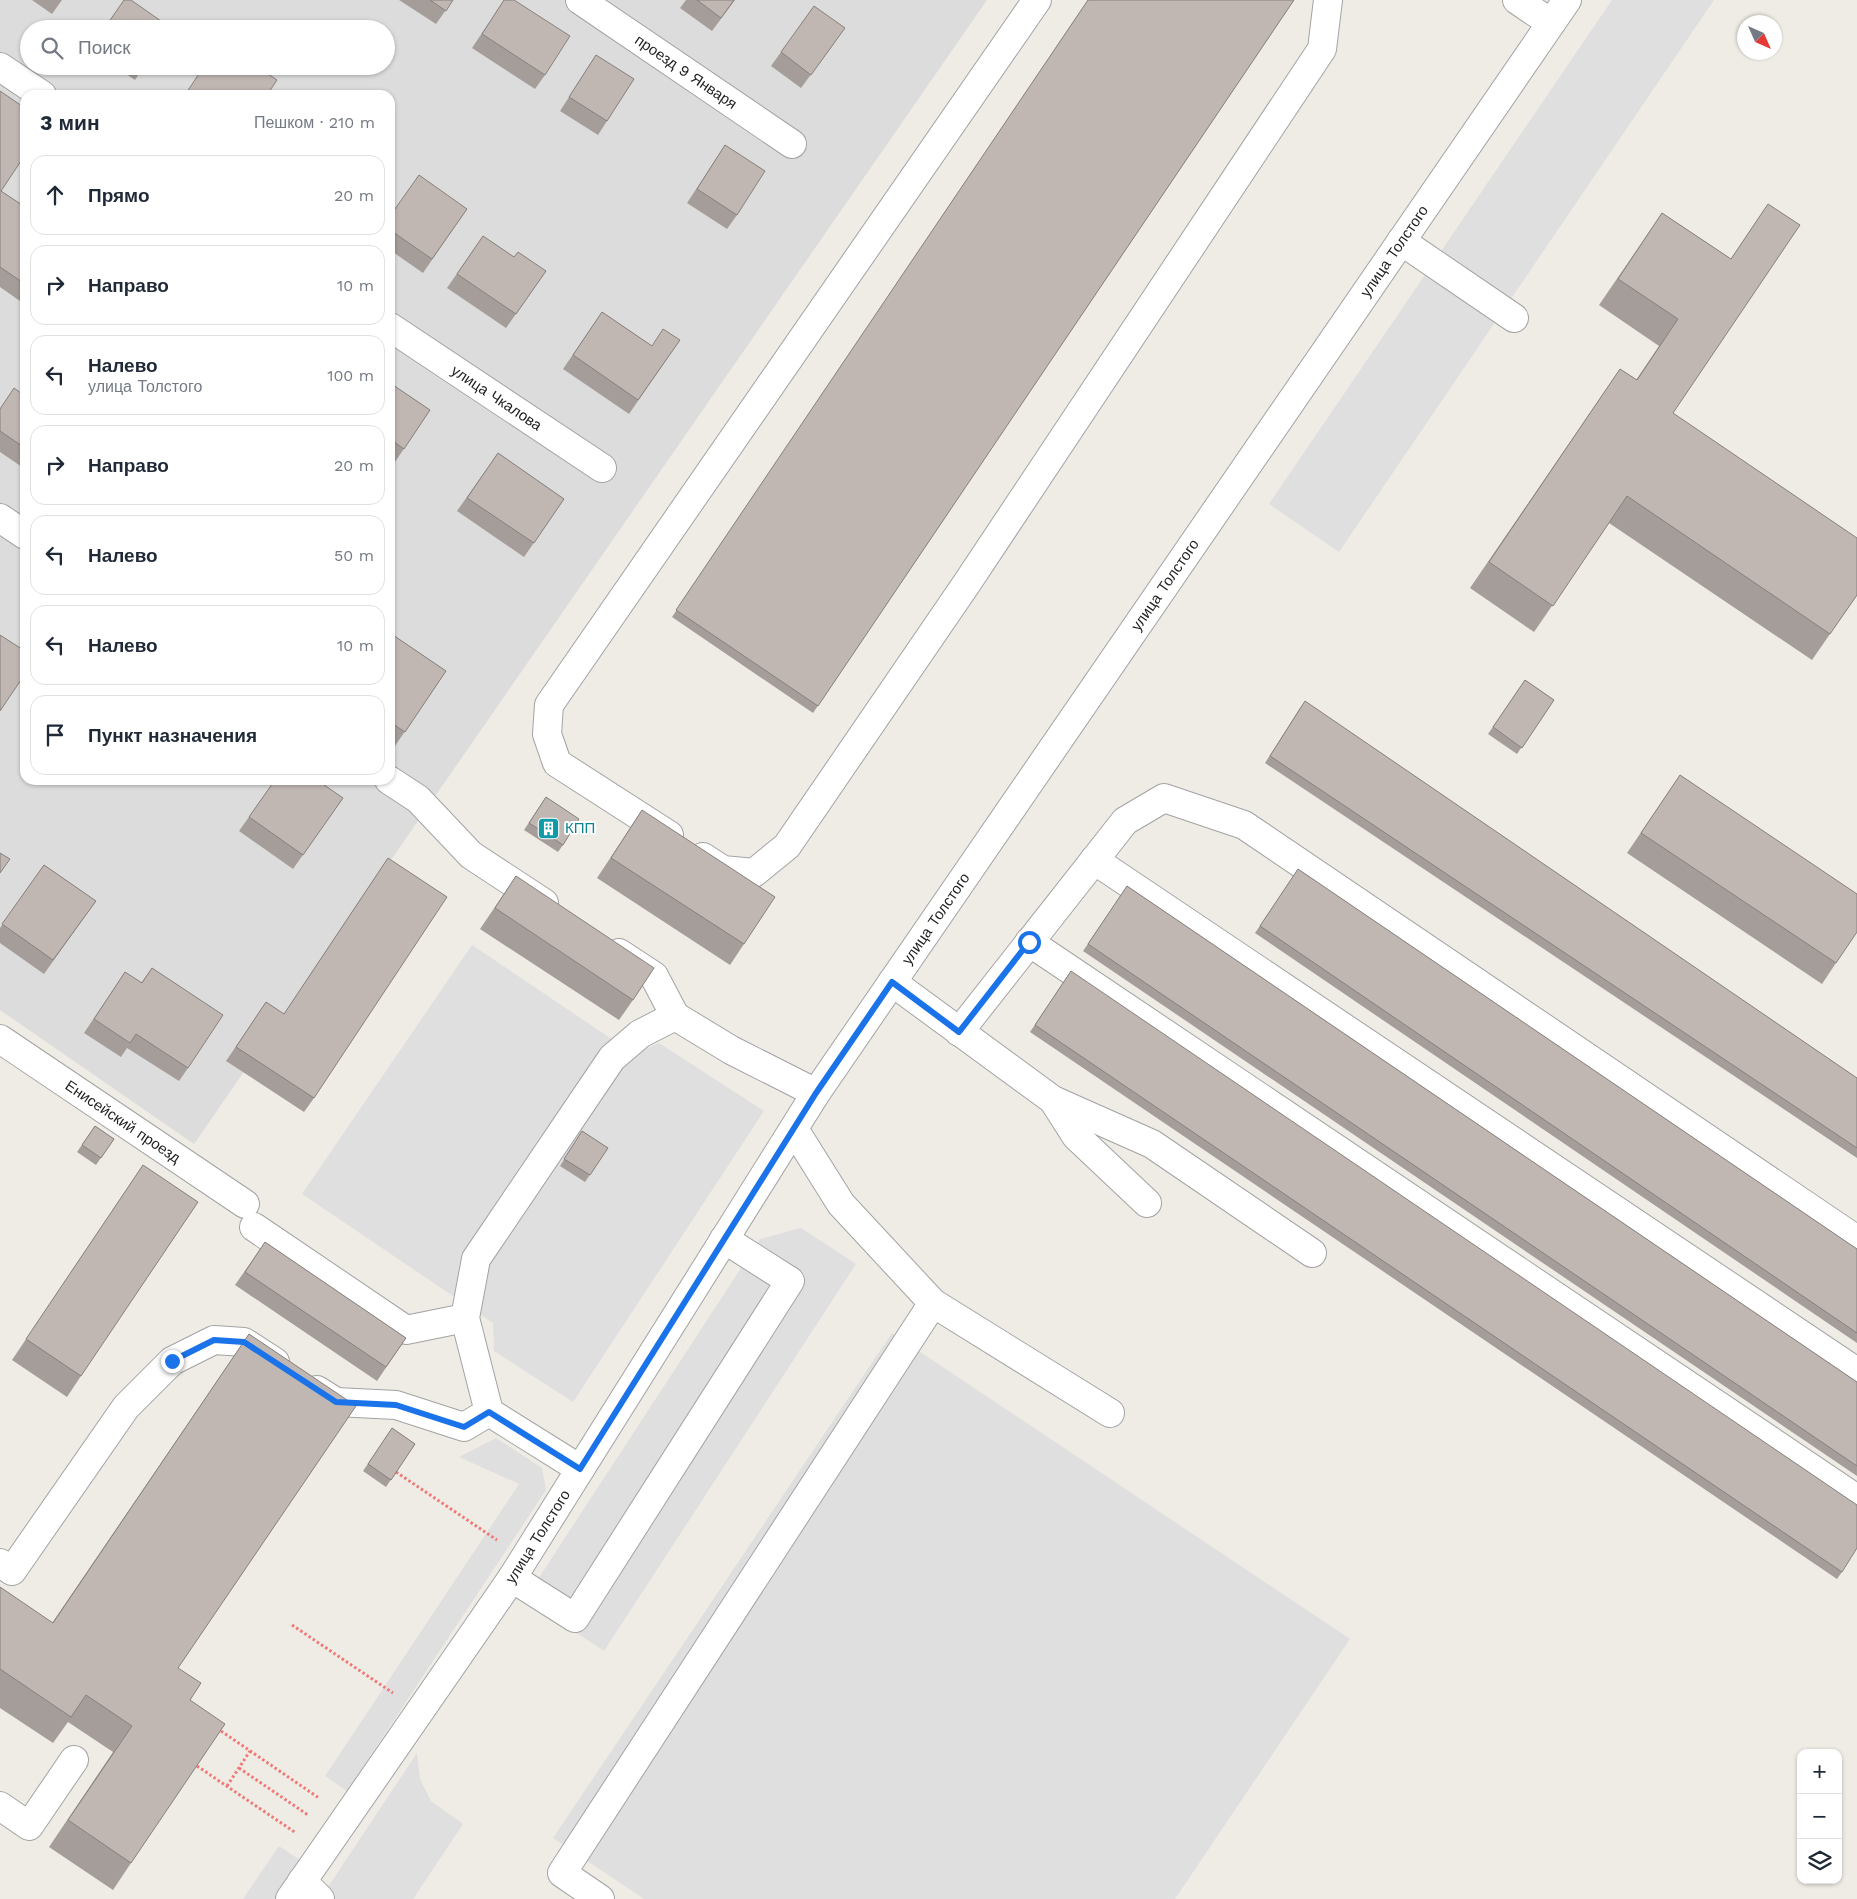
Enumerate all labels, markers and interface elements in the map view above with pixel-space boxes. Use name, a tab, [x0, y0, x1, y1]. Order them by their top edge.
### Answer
north arrow	[1737, 15, 1782, 60]
search box	[20, 20, 395, 75]
street label: проезд 9 Января	[631, 31, 740, 113]
icon: search	[38, 34, 66, 62]
text: Поиск	[78, 36, 131, 59]
text: 3 мин	[40, 110, 100, 135]
text: Пешком · 210 m	[254, 113, 375, 132]
icon: ahead	[41, 181, 69, 209]
text: Прямо	[88, 184, 150, 207]
text: 20 m	[334, 186, 374, 205]
street label: улица Толстого	[1357, 202, 1432, 301]
icon: right	[41, 271, 69, 299]
text: Направо	[88, 274, 169, 297]
text: 10 m	[337, 276, 374, 295]
text: Налево	[88, 354, 158, 377]
icon: left	[41, 361, 69, 389]
street label: улица Чкалова	[448, 361, 546, 435]
text: 100 m	[327, 366, 374, 385]
text: улица Толстого	[88, 377, 202, 396]
icon: right	[41, 451, 69, 479]
text: Направо	[88, 454, 169, 477]
text: 20 m	[334, 456, 374, 475]
street label: улица Толстого	[1127, 536, 1203, 634]
icon: left	[41, 541, 69, 569]
text: Налево	[88, 544, 158, 567]
text: 50 m	[334, 546, 374, 565]
icon: left	[41, 631, 69, 659]
text: Налево	[88, 634, 158, 657]
text: 10 m	[337, 636, 374, 655]
icon: arrive	[41, 721, 69, 749]
text: Пункт назначения	[88, 724, 257, 747]
building icon: КПП	[537, 816, 561, 840]
place label: КПП	[565, 819, 595, 837]
street label: улица Толстого	[898, 870, 973, 968]
route start	[1018, 931, 1041, 954]
street label: Енисейский проезд	[62, 1076, 184, 1167]
route end	[161, 1350, 184, 1373]
street label: улица Толстого	[502, 1487, 574, 1587]
map controls	[1797, 1749, 1842, 1884]
button: +	[1797, 1749, 1842, 1794]
button: −	[1797, 1794, 1842, 1839]
button: layers	[1797, 1839, 1842, 1884]

